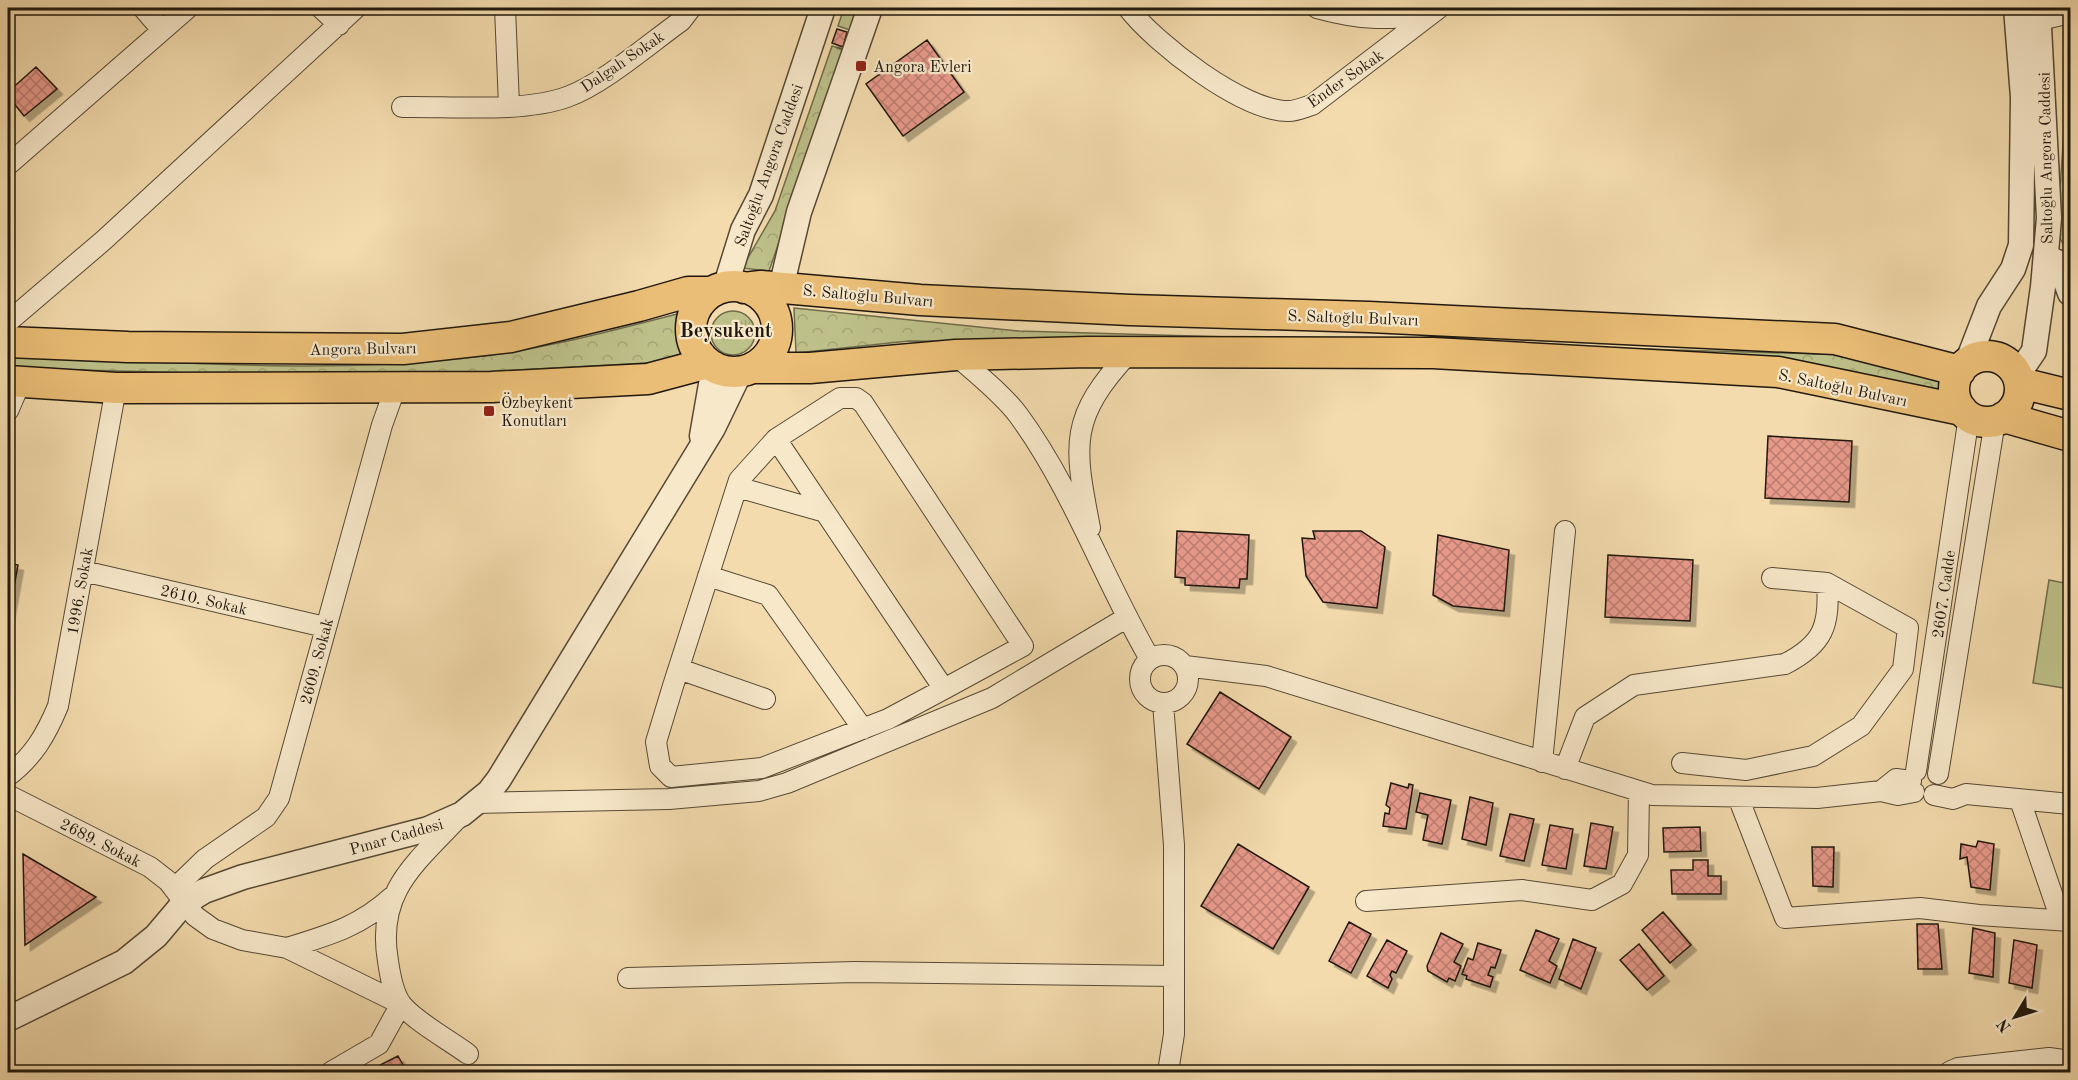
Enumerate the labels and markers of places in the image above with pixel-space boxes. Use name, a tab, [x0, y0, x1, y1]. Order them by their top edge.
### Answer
marker: Angora Evleri	[854, 59, 868, 73]
place label: Angora Evleri	[873, 60, 971, 76]
place label: Özbeykent Konutları	[501, 392, 574, 430]
marker: Özbeykent Konutları	[482, 404, 496, 418]

